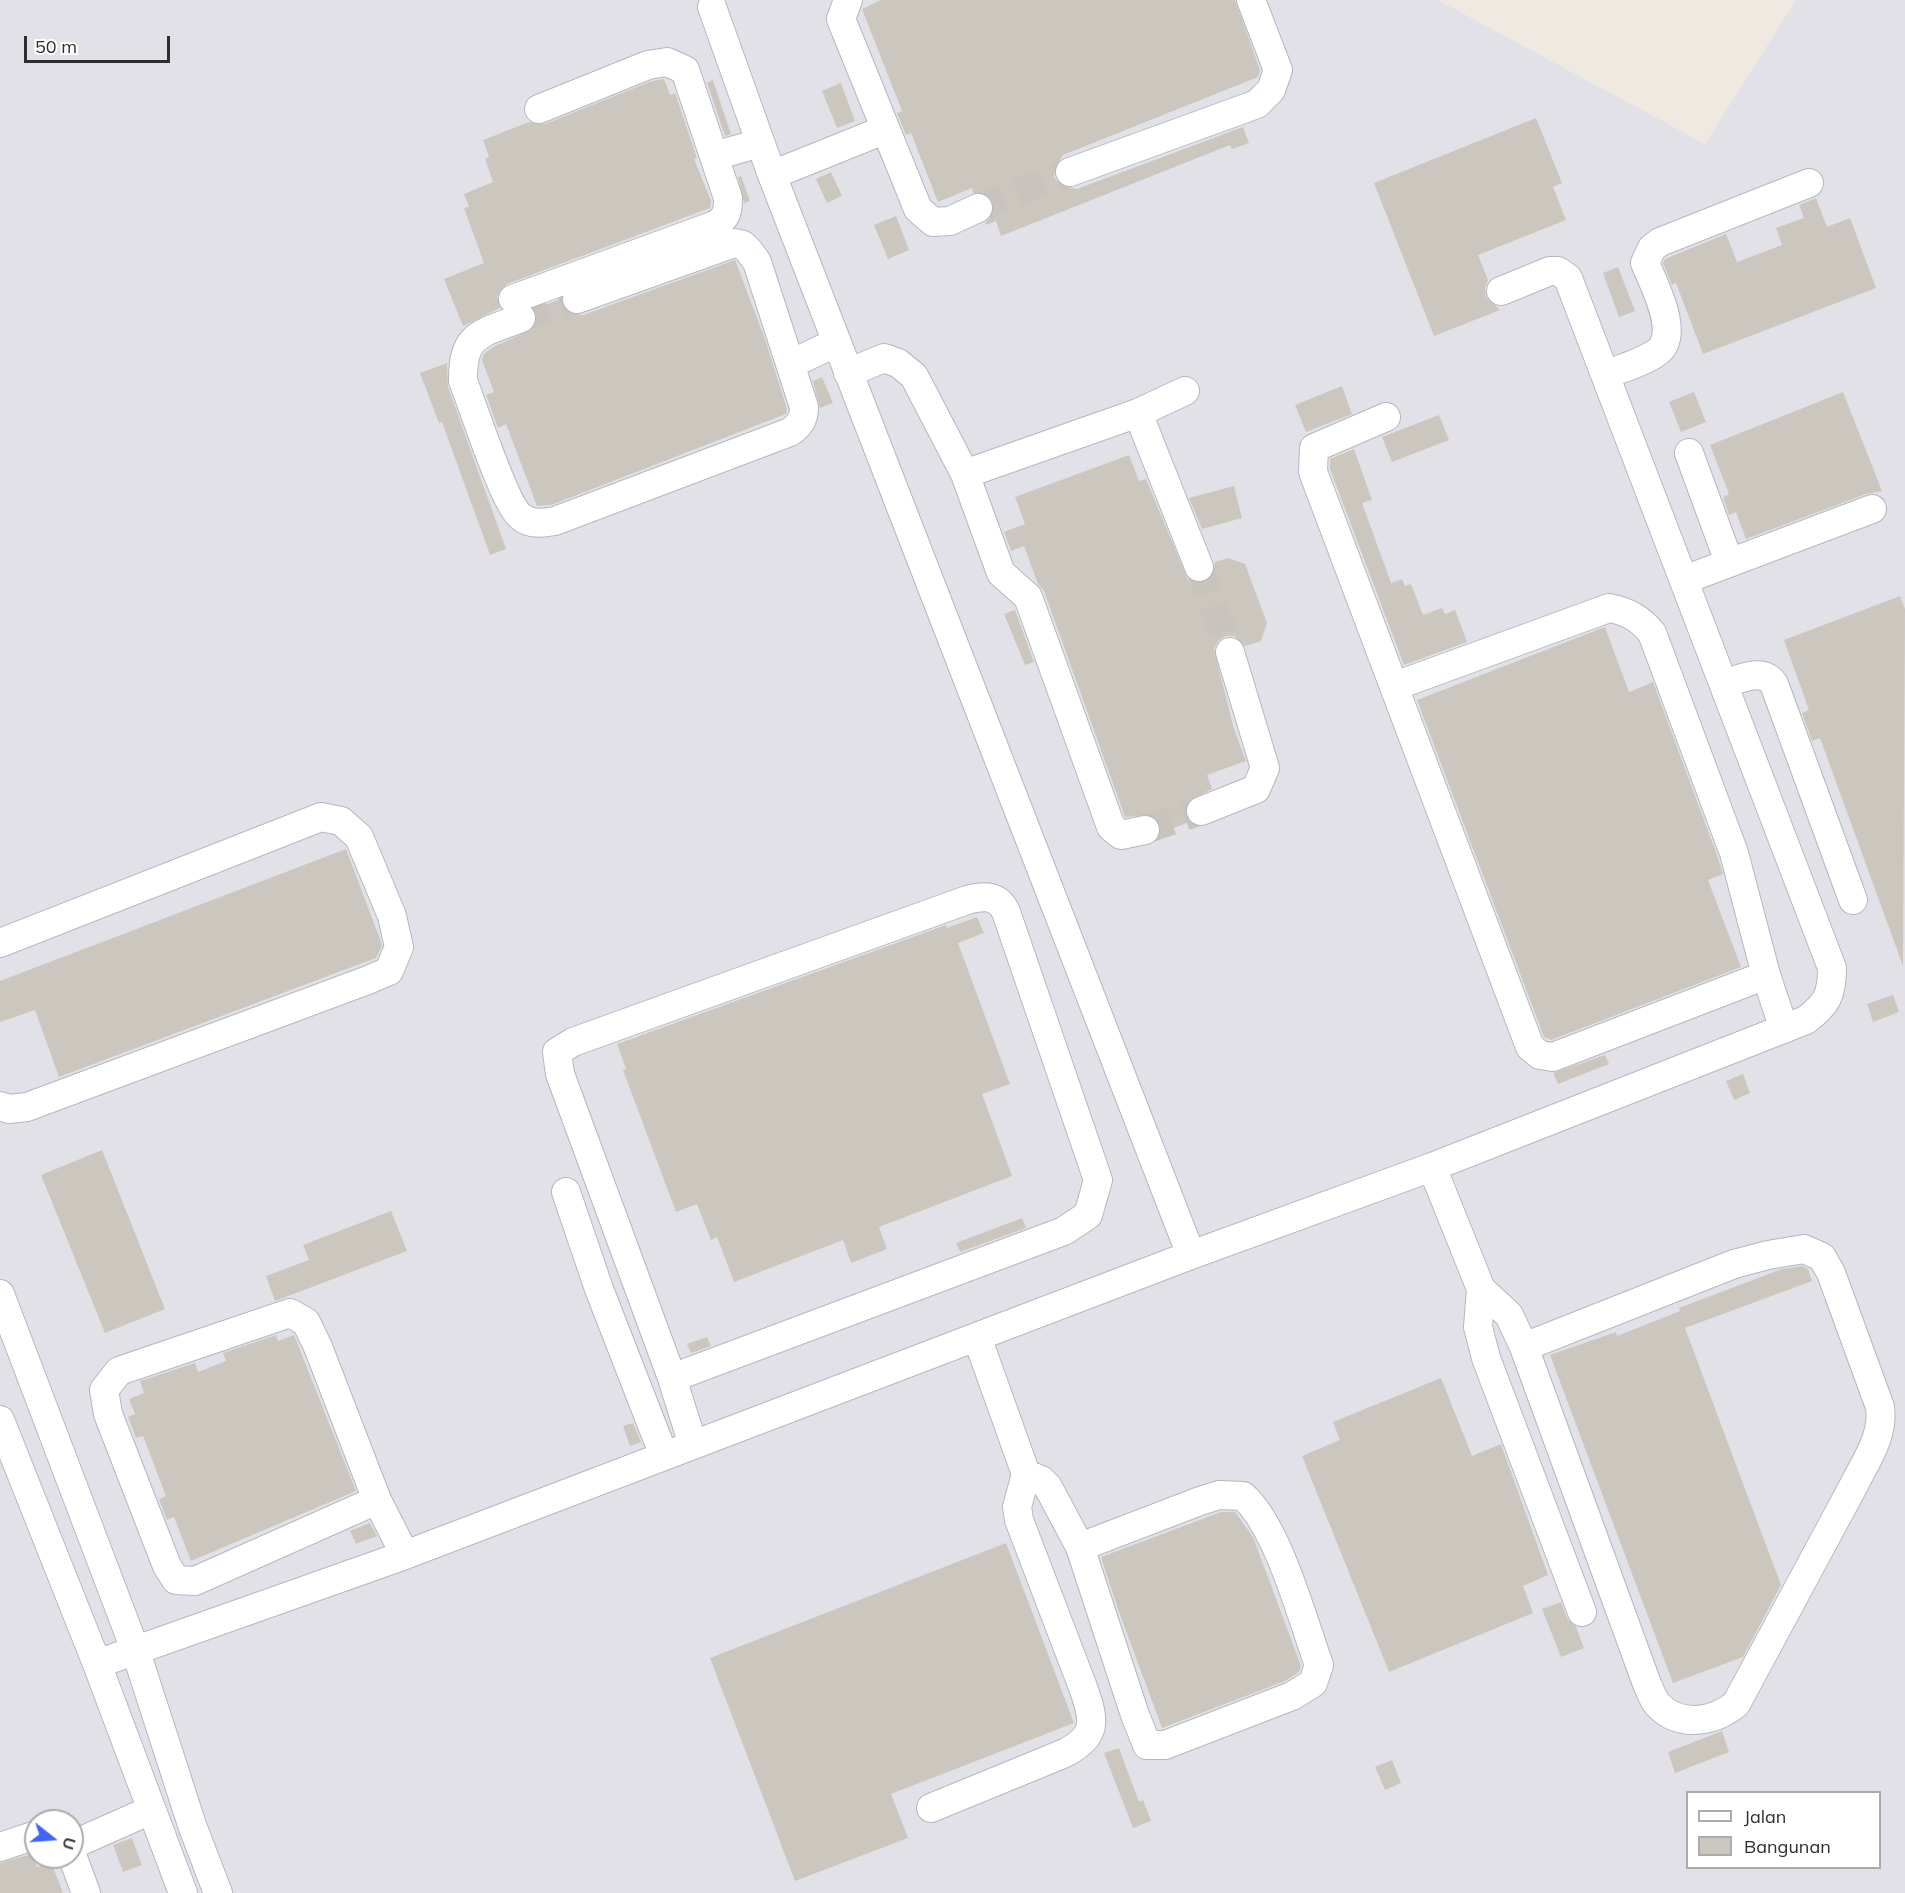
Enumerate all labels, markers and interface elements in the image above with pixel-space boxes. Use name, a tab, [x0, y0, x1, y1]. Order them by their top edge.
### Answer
scale bar	[27, 24, 172, 62]
text: 50 m	[35, 35, 77, 58]
legend	[1686, 1791, 1881, 1869]
text: Jalan	[1744, 1805, 1786, 1828]
north arrow	[24, 1809, 84, 1869]
text: U	[58, 1835, 81, 1852]
text: Bangunan	[1744, 1835, 1831, 1858]

